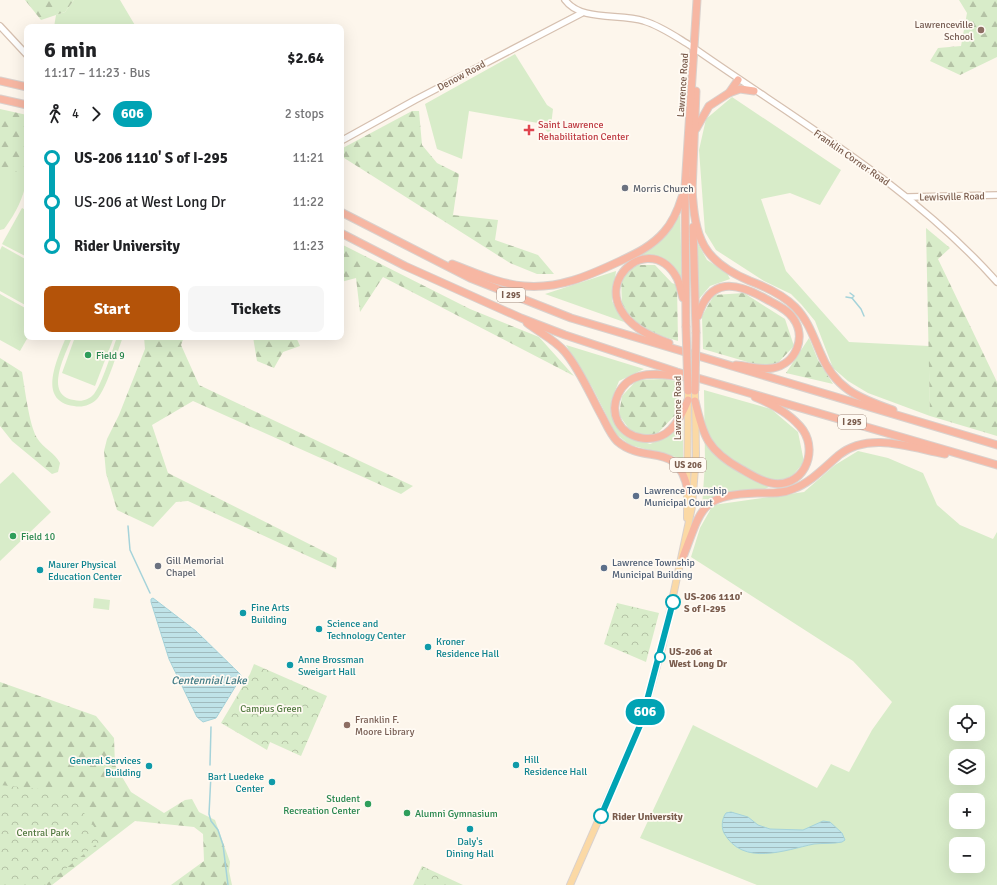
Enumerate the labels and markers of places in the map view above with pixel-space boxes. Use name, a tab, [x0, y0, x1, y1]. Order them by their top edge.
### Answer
place label: Lawrenceville School	[914, 19, 973, 43]
marker: Lawrenceville School	[976, 25, 986, 35]
place label: Saint Lawrence Rehabilitation Center	[538, 119, 629, 143]
marker: Saint Lawrence Rehabilitation Center	[523, 124, 535, 136]
marker: Morris Church	[620, 183, 630, 193]
place label: Morris Church	[633, 183, 694, 195]
marker: Field 9	[83, 350, 93, 360]
place label: Field 9	[96, 350, 125, 362]
place label: Lawrence Township Municipal Court	[644, 485, 727, 509]
marker: Lawrence Township Municipal Court	[631, 491, 641, 501]
marker: Field 10	[8, 531, 18, 541]
place label: Field 10	[21, 531, 55, 543]
place label: Gill Memorial Chapel	[166, 555, 224, 579]
place label: Lawrence Township Municipal Building	[612, 557, 695, 581]
place label: Maurer Physical Education Center	[48, 559, 122, 583]
marker: Gill Memorial Chapel	[153, 561, 163, 571]
marker: Lawrence Township Municipal Building	[599, 563, 609, 573]
marker: Maurer Physical Education Center	[35, 565, 45, 575]
place label: US-206 1110' S of I-295	[684, 591, 742, 615]
marker: US-206 1110' S of I-295	[665, 594, 681, 610]
place label: Fine Arts Building	[251, 602, 290, 626]
marker: Fine Arts Building	[238, 608, 248, 618]
place label: Science and Technology Center	[327, 618, 406, 642]
marker: Science and Technology Center	[314, 624, 324, 634]
place label: Kroner Residence Hall	[436, 636, 499, 660]
marker: Kroner Residence Hall	[423, 642, 433, 652]
place label: US-206 at West Long Dr	[669, 646, 727, 670]
marker: US-206 at West Long Dr	[654, 651, 666, 663]
place label: Anne Brossman Sweigart Hall	[298, 654, 364, 678]
marker: Anne Brossman Sweigart Hall	[285, 660, 295, 670]
place label: Franklin F. Moore Library	[355, 714, 415, 738]
marker: Franklin F. Moore Library	[342, 720, 352, 730]
place label: Hill Residence Hall	[524, 754, 587, 778]
place label: General Services Building	[70, 755, 142, 779]
marker: Hill Residence Hall	[511, 760, 521, 770]
marker: General Services Building	[144, 761, 154, 771]
place label: Bart Luedeke Center	[208, 771, 264, 795]
marker: Bart Luedeke Center	[267, 777, 277, 787]
place label: Student Recreation Center	[283, 793, 360, 817]
marker: Student Recreation Center	[363, 799, 373, 809]
marker: Alumni Gymnasium	[402, 808, 412, 818]
place label: Alumni Gymnasium	[415, 808, 498, 820]
marker: Rider University	[593, 808, 609, 824]
place label: Rider University	[612, 811, 683, 823]
marker: Daly's Dining Hall	[465, 824, 475, 834]
place label: Daly's Dining Hall	[446, 836, 494, 860]

